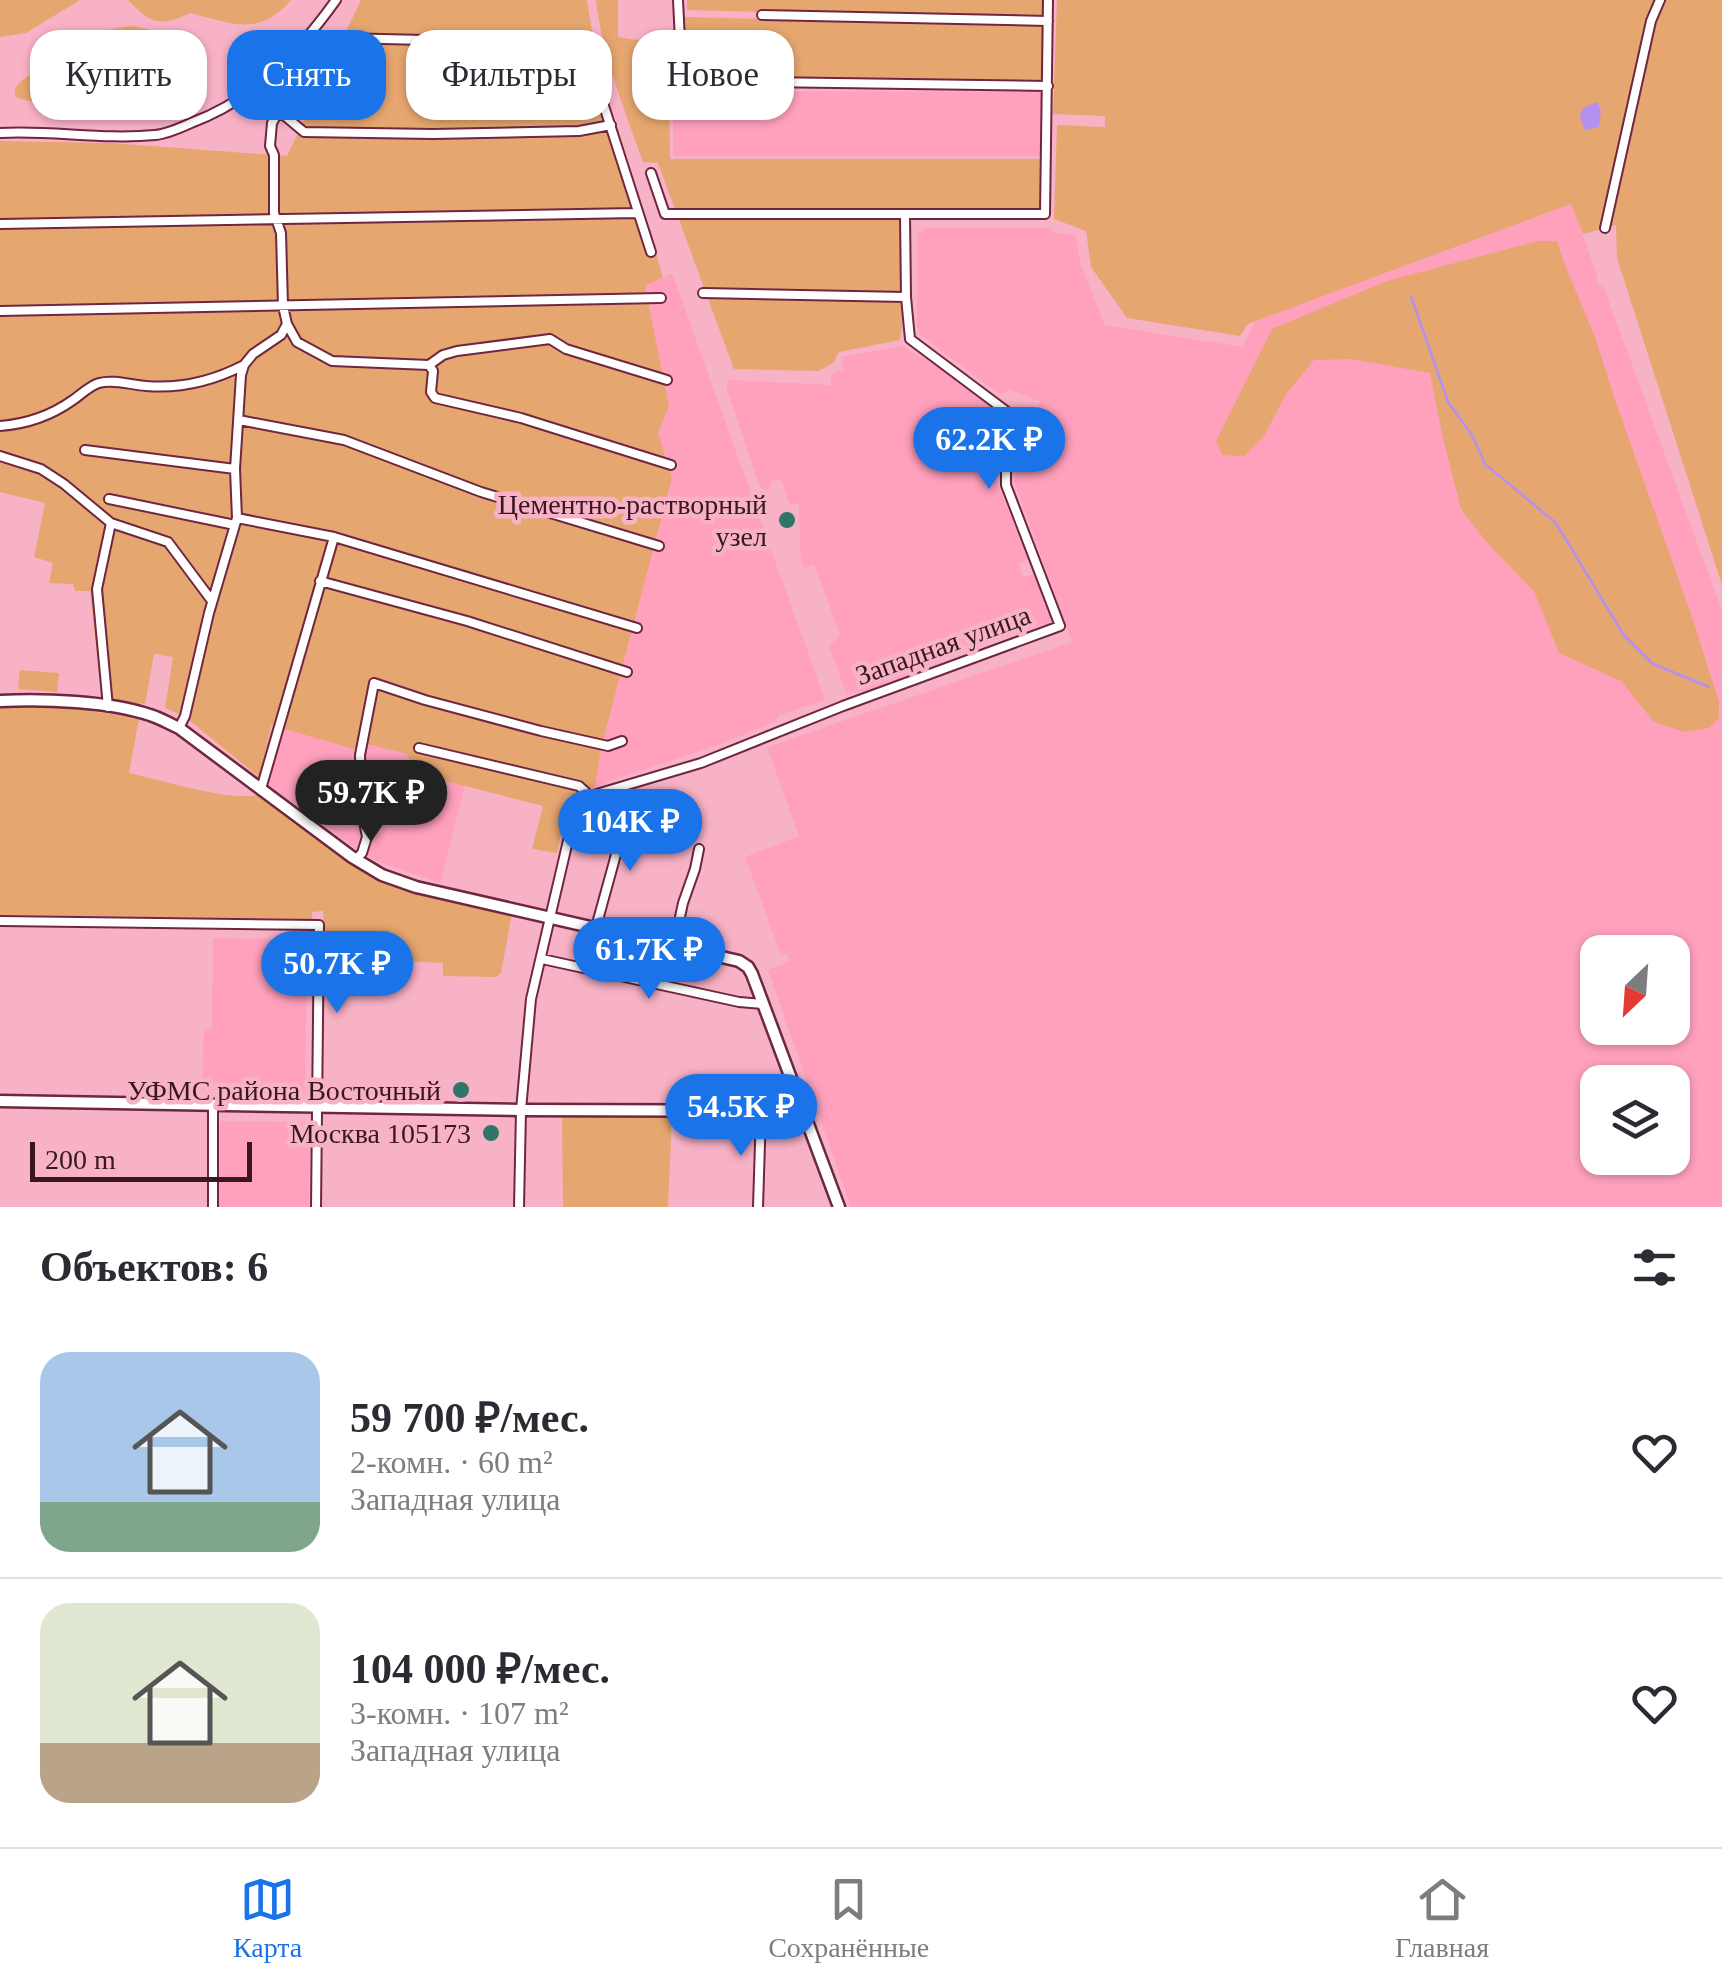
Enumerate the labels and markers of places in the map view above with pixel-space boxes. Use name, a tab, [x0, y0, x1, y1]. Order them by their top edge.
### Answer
pin: 62.2K ₽	[897, 407, 1081, 492]
place label: Цементно-растворный узел	[498, 489, 767, 552]
marker: Цементно-растворный узел	[776, 509, 798, 531]
pin: 59.7K ₽	[279, 760, 463, 845]
pin: 104K ₽	[549, 789, 711, 874]
pin: 61.7K ₽	[557, 917, 741, 1002]
pin: 50.7K ₽	[245, 931, 429, 1016]
pin: 54.5K ₽	[649, 1074, 833, 1159]
place label: УФМС района Восточный	[127, 1075, 441, 1106]
marker: УФМС района Восточный	[450, 1079, 472, 1101]
place label: Москва 105173	[290, 1118, 471, 1149]
marker: Москва 105173	[480, 1122, 502, 1144]

